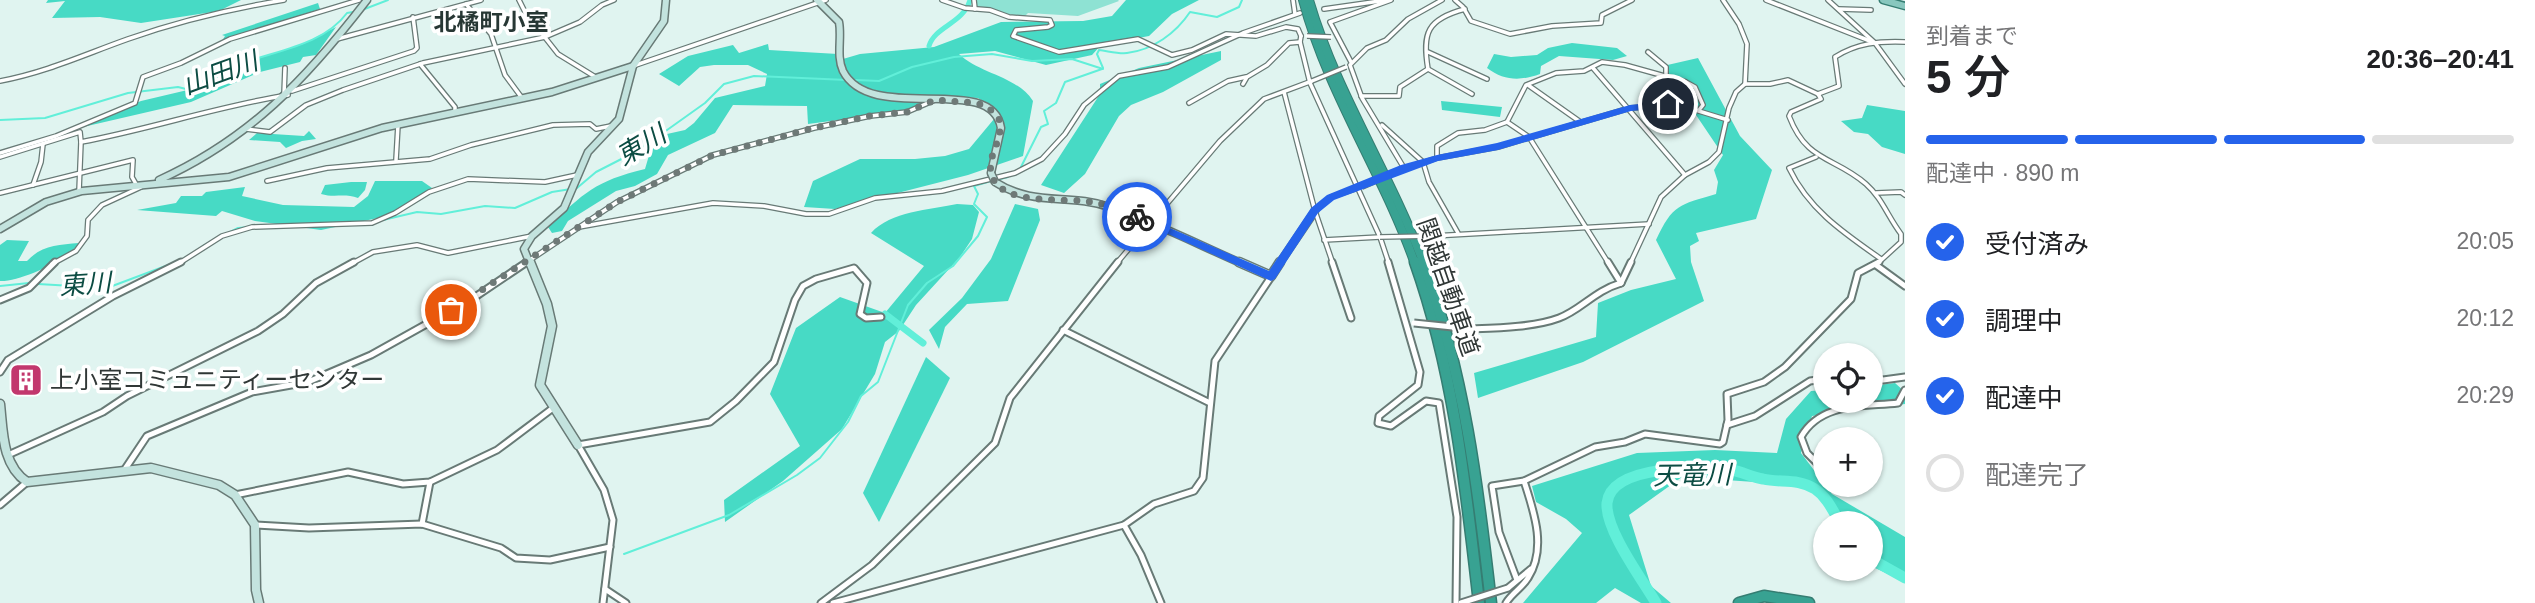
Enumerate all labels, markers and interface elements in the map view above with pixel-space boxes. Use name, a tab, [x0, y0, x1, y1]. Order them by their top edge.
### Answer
district label: 北橘町小室	[434, 9, 549, 35]
text: 到着まで	[1926, 23, 2018, 49]
text: 20:36–20:41	[2367, 44, 2514, 74]
water label: 山田川	[178, 45, 265, 100]
text: 5 分	[1926, 51, 2010, 103]
pin	[1638, 74, 1698, 134]
icon: home	[1649, 85, 1687, 123]
water label: 東川	[611, 117, 674, 171]
text: 配達中 · 890 m	[1926, 160, 2079, 186]
courier	[1102, 182, 1172, 252]
icon: bike	[1118, 198, 1156, 236]
street label: 関越自動車道	[1412, 214, 1485, 359]
icon: check	[1926, 223, 1964, 261]
text: 20:05	[2456, 228, 2514, 254]
text: 受付済み	[1985, 229, 2089, 259]
water label: 東川	[58, 267, 115, 301]
pin	[421, 280, 481, 340]
icon: bag	[432, 291, 470, 329]
icon: check	[1926, 300, 1964, 338]
text: 20:12	[2456, 305, 2514, 331]
text: 調理中	[1985, 306, 2063, 336]
map controls	[1813, 343, 1883, 581]
button: locate	[1813, 343, 1883, 413]
building icon: 上小室コミュニティーセンター	[7, 361, 45, 399]
place label: 上小室コミュニティーセンター	[50, 366, 385, 393]
icon: check	[1926, 377, 1964, 415]
text: 20:29	[2456, 382, 2514, 408]
text: 配達中	[1985, 383, 2063, 413]
button: +	[1813, 427, 1883, 497]
water label: 天竜川	[1653, 459, 1734, 491]
text: 配達完了	[1985, 460, 2089, 490]
button: −	[1813, 511, 1883, 581]

